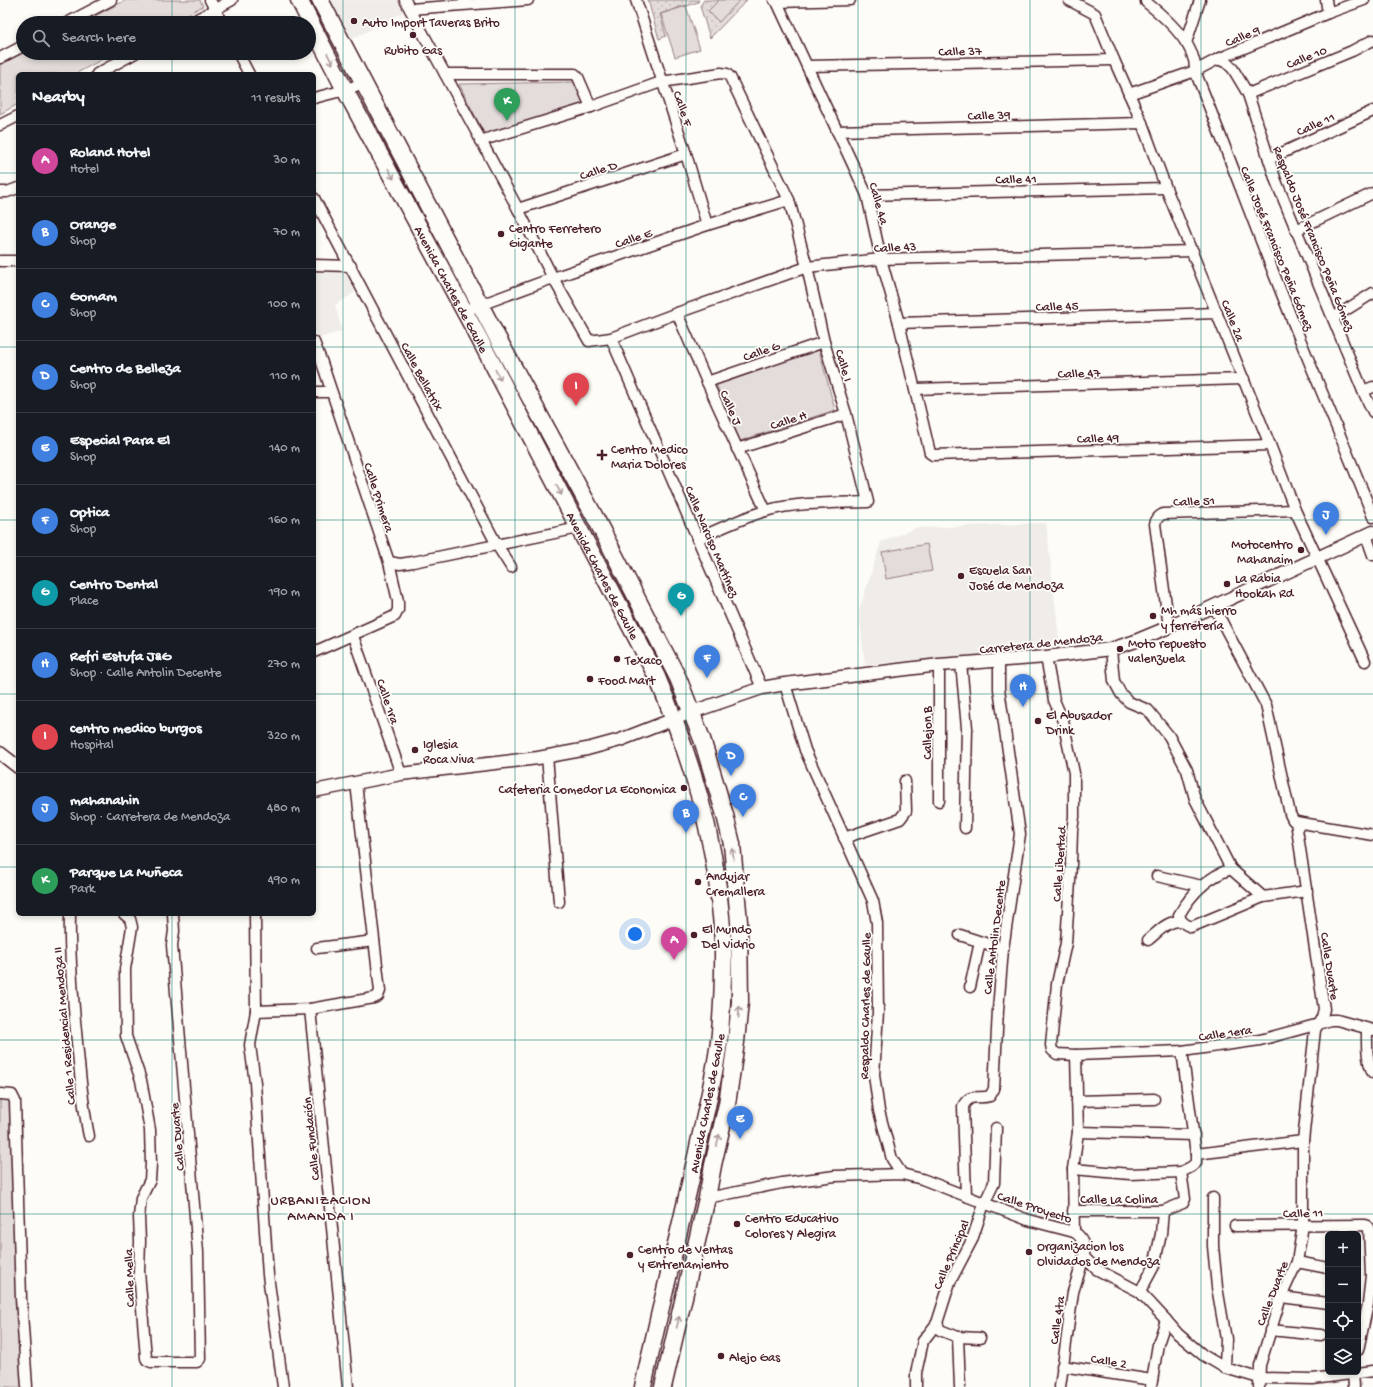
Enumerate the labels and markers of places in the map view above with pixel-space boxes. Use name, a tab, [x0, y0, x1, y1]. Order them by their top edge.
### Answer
marker: Auto Import Taveras Brito	[349, 16, 359, 26]
place label: Auto Import Taveras Brito	[362, 16, 500, 31]
marker: Rubito Gas	[408, 30, 418, 40]
place label: Rubito Gas	[384, 44, 443, 59]
pin: K	[494, 88, 520, 121]
place label: Centro Ferretero Gigante	[509, 222, 602, 252]
marker: Centro Ferretero Gigante	[496, 229, 506, 239]
pin: I	[563, 373, 589, 406]
place label: Centro Medico Maria Dolores	[611, 443, 688, 473]
marker: Centro Medico Maria Dolores	[596, 449, 608, 461]
pin: J	[1313, 502, 1339, 535]
place label: Motocentro Mahanaim	[1231, 538, 1293, 568]
marker: Motocentro Mahanaim	[1296, 545, 1306, 555]
place label: Escuela San José de Mendoza	[969, 564, 1065, 594]
marker: Escuela San José de Mendoza	[956, 571, 966, 581]
place label: La Rabia Hookah Rd	[1235, 572, 1295, 602]
marker: La Rabia Hookah Rd	[1222, 579, 1232, 589]
pin: G	[668, 583, 694, 616]
place label: Mh más hierro y ferretería	[1161, 604, 1237, 634]
marker: Mh más hierro y ferretería	[1148, 611, 1158, 621]
place label: Moto repuesto valenzuela	[1128, 637, 1207, 667]
marker: Moto repuesto valenzuela	[1115, 644, 1125, 654]
pin: F	[694, 645, 720, 678]
marker: Texaco	[612, 654, 622, 664]
place label: Texaco	[624, 654, 662, 669]
marker: Food Mart	[585, 674, 595, 684]
place label: Food Mart	[597, 674, 657, 689]
pin: H	[1010, 674, 1036, 707]
place label: El Abusador Drink	[1045, 709, 1113, 739]
marker: El Abusador Drink	[1033, 716, 1043, 726]
place label: Iglesia Roca Viva	[423, 738, 475, 768]
pin: D	[718, 743, 744, 776]
marker: Iglesia Roca Viva	[410, 745, 420, 755]
place label: Cafeteria Comedor La Economica	[499, 783, 677, 798]
marker: Cafeteria Comedor La Economica	[679, 783, 689, 793]
pin: C	[730, 784, 756, 817]
pin: B	[673, 800, 699, 833]
place label: Andujar Cremallera	[706, 870, 766, 900]
marker: Andujar Cremallera	[693, 877, 703, 887]
place label: El Mundo Del Vidrio	[701, 923, 755, 953]
pin: A	[661, 927, 687, 960]
marker: El Mundo Del Vidrio	[689, 930, 699, 940]
pin: E	[727, 1106, 753, 1139]
place label: Centro Educativo Colores Y Alegira	[745, 1212, 839, 1242]
marker: Centro Educativo Colores Y Alegira	[732, 1219, 742, 1229]
place label: Organizacion los Olvidados de Mendoza	[1037, 1240, 1161, 1270]
place label: Centro de Ventas y Entrenamiento	[638, 1243, 734, 1273]
marker: Organizacion los Olvidados de Mendoza	[1024, 1247, 1034, 1257]
marker: Centro de Ventas y Entrenamiento	[625, 1250, 635, 1260]
marker: Alejo Gas	[716, 1351, 726, 1361]
place label: Alejo Gas	[729, 1351, 781, 1366]

